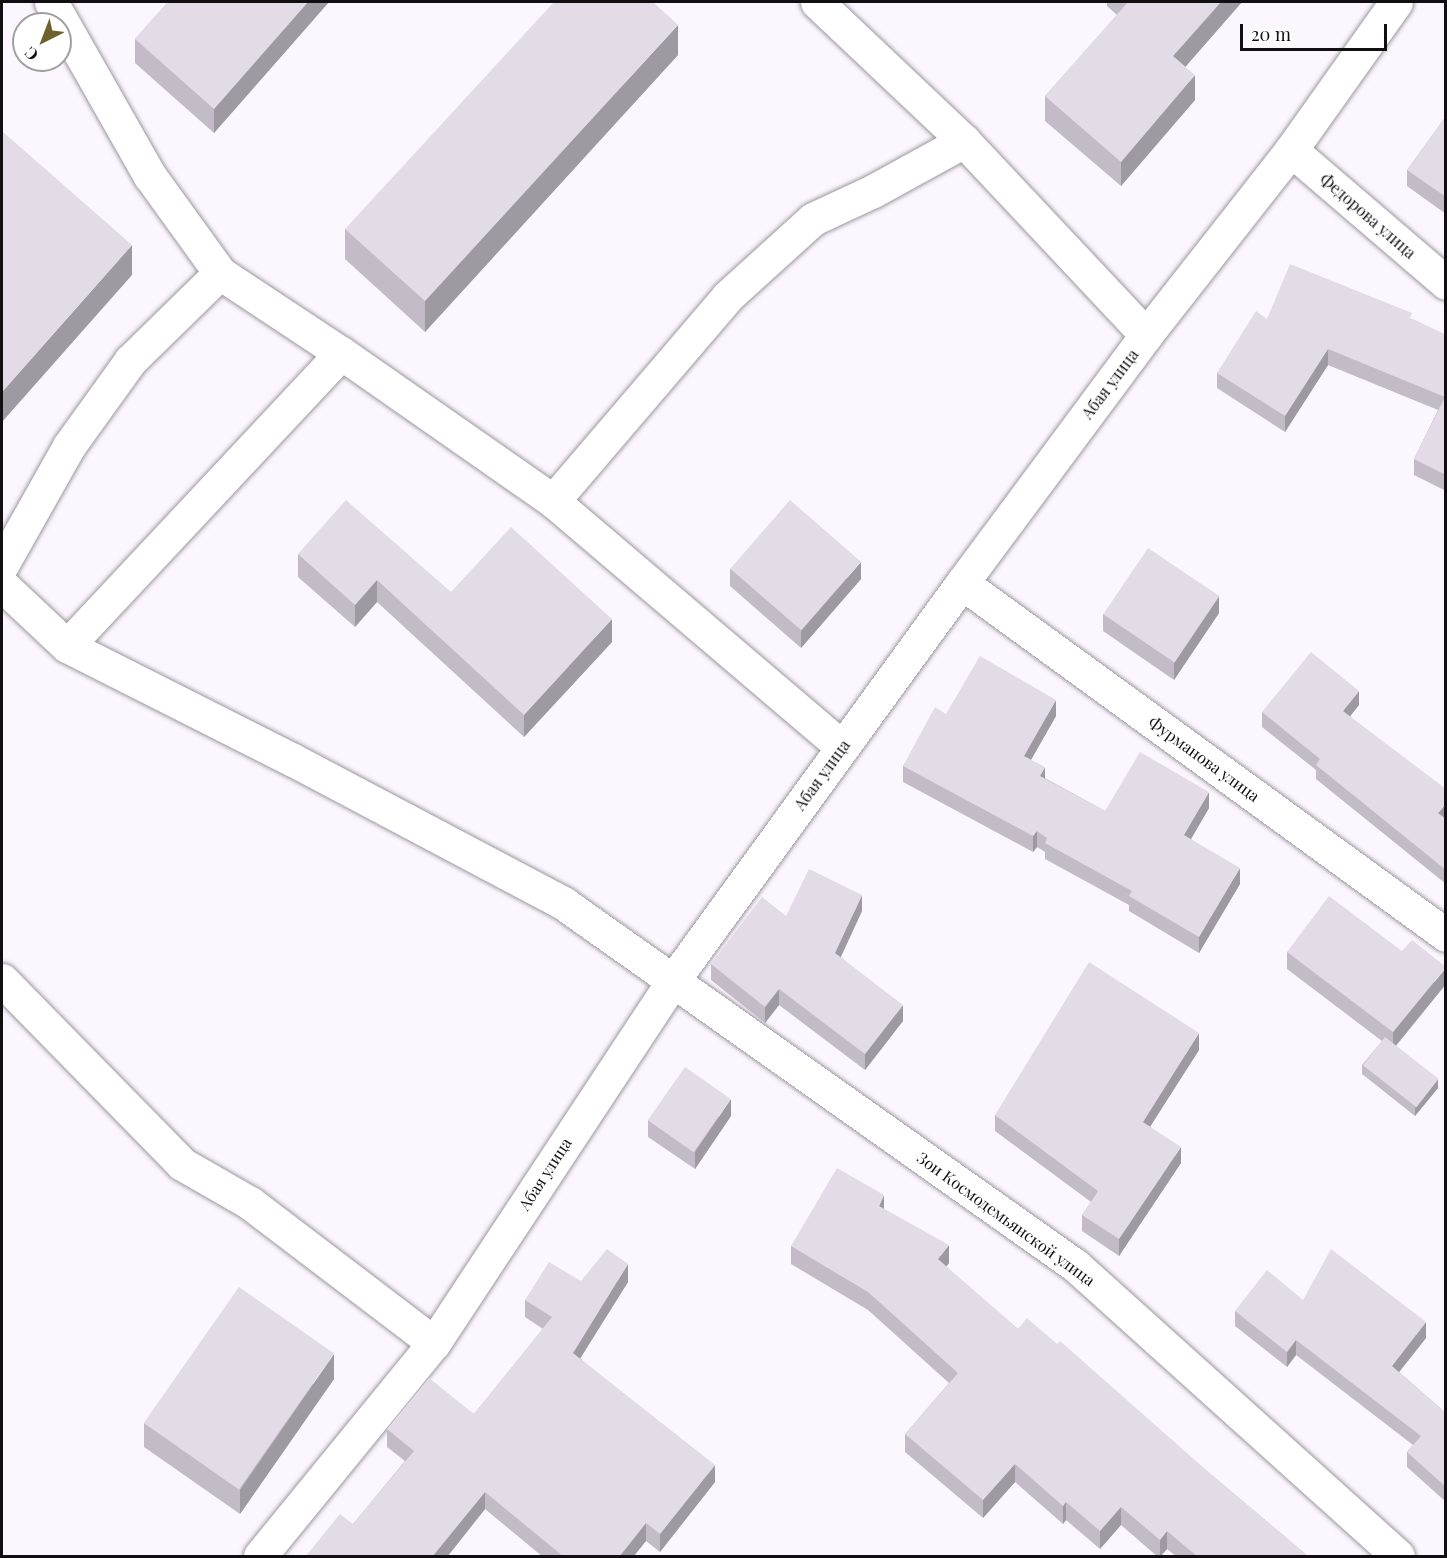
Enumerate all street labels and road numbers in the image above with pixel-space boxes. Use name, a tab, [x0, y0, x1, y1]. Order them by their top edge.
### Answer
street label: Федорова улица	[1316, 169, 1420, 263]
street label: Абая улица	[1077, 345, 1143, 423]
street label: Фурманова улица	[1145, 712, 1263, 806]
street label: Абая улица	[790, 736, 854, 814]
street label: Абая улица	[514, 1134, 576, 1214]
street label: Зои Космодемьянской улица	[913, 1148, 1099, 1290]

